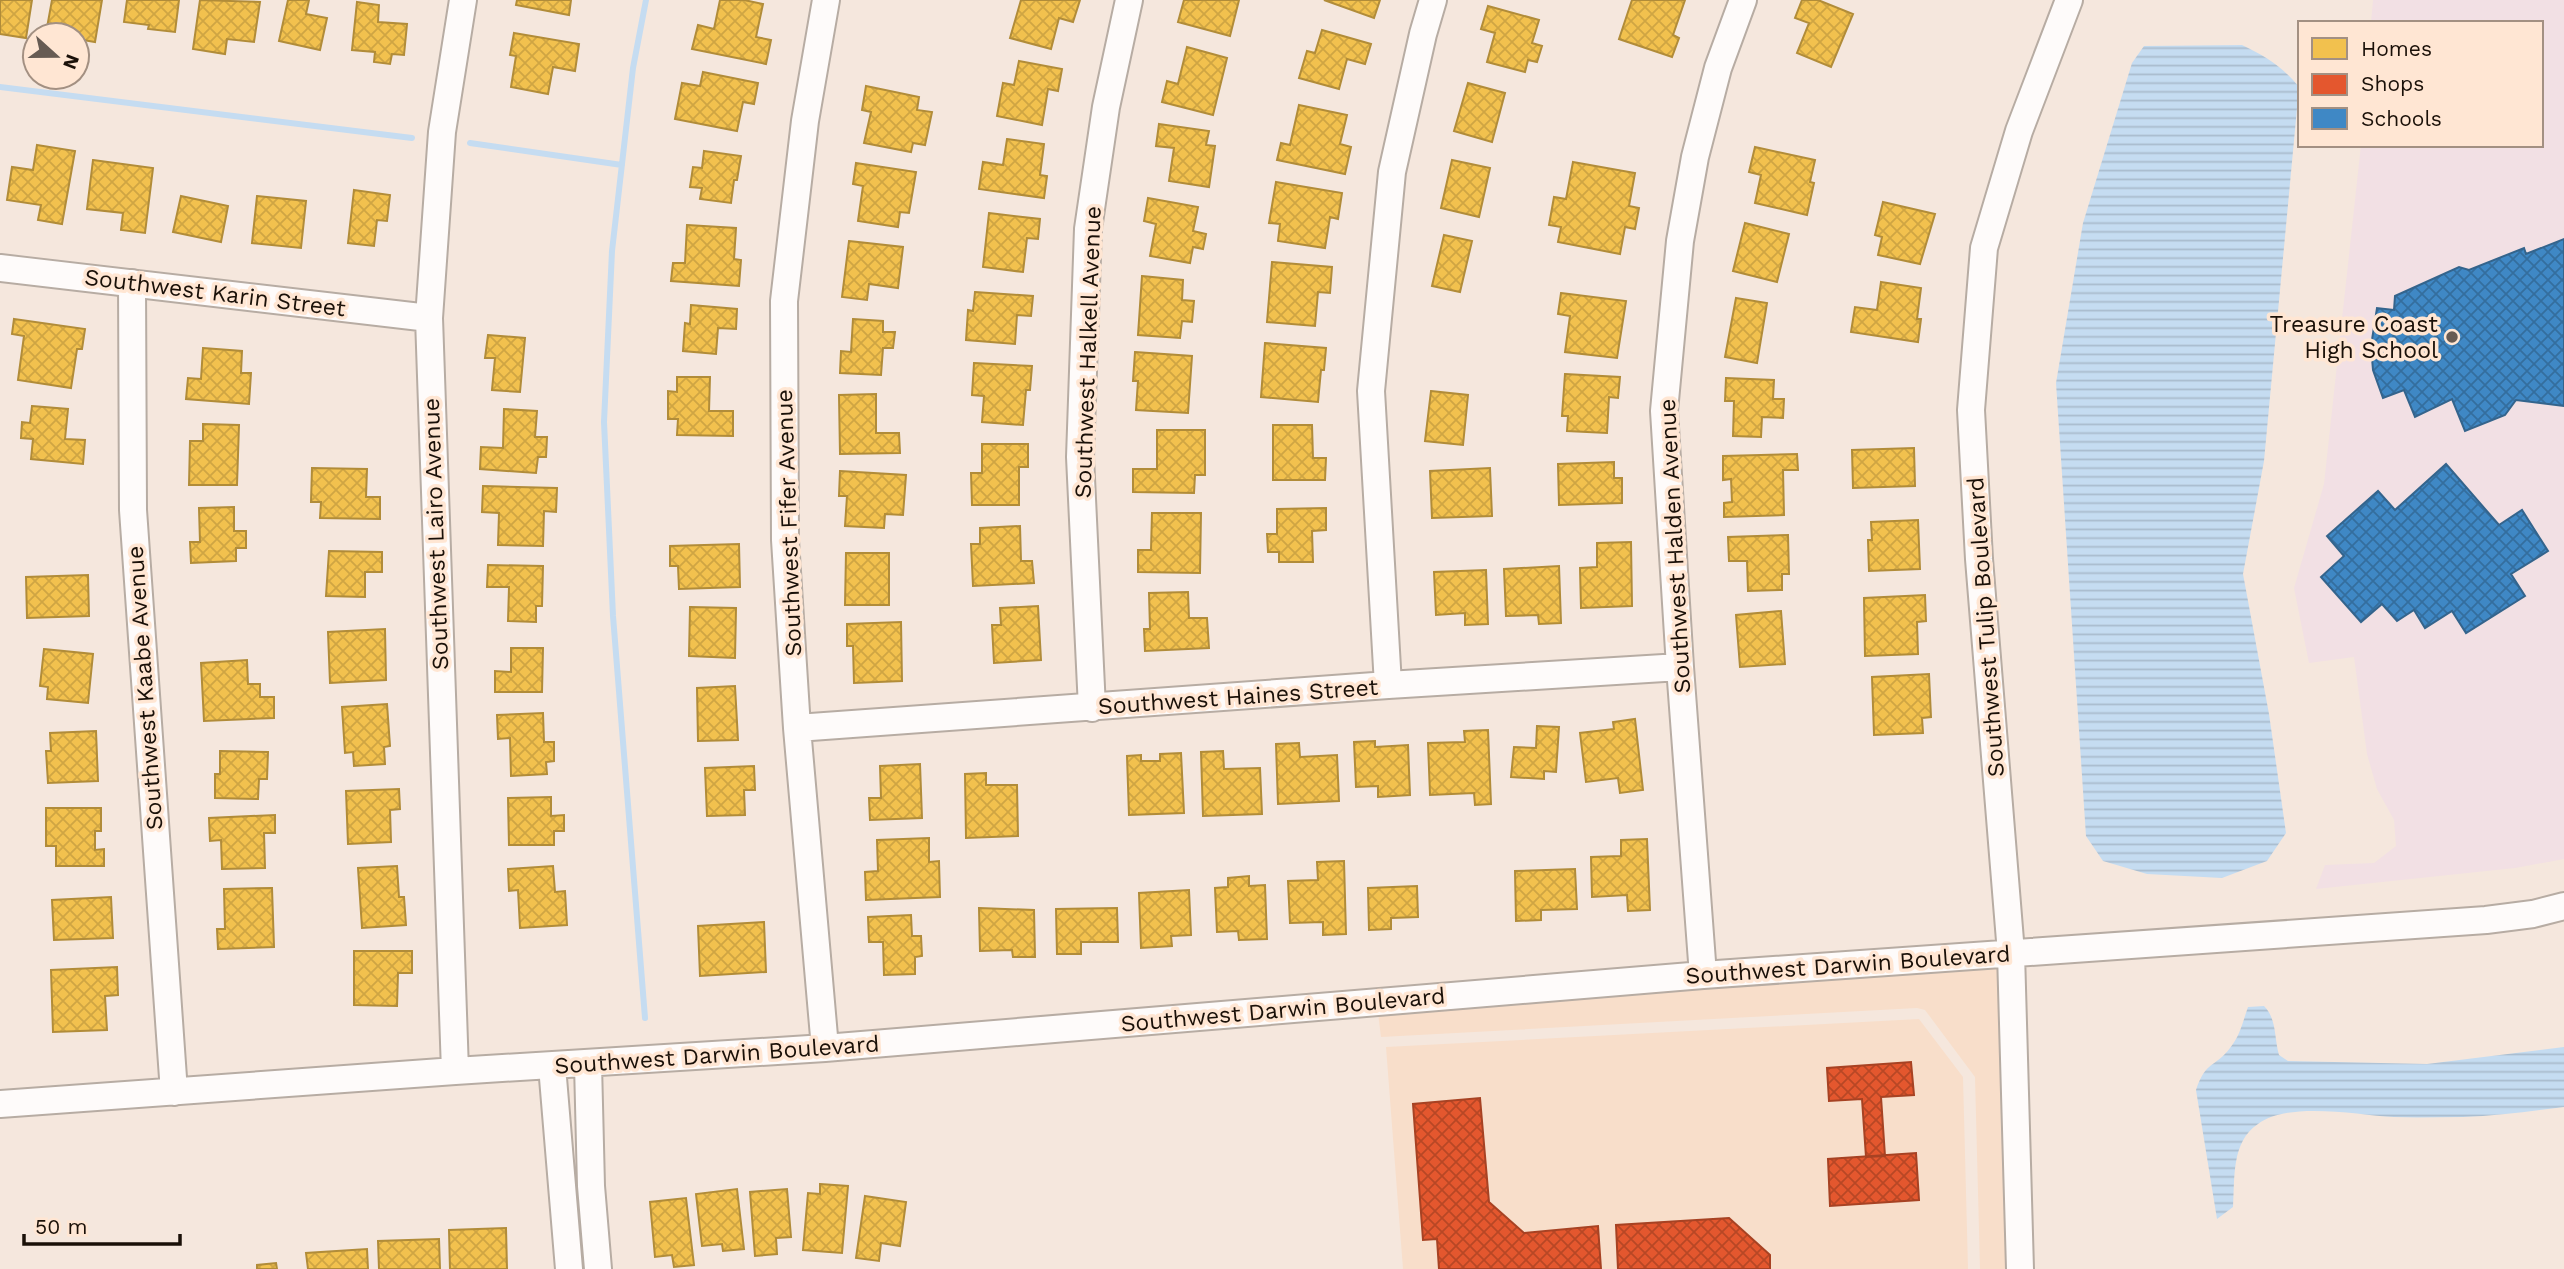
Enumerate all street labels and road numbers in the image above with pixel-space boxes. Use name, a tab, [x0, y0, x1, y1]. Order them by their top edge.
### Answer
street label: Southwest Halkell Avenue	[1069, 205, 1107, 499]
street label: Southwest Karin Street	[83, 264, 347, 322]
street label: Southwest Fifer Avenue	[771, 389, 807, 657]
street label: Southwest Lairo Avenue	[418, 398, 454, 670]
street label: Southwest Halden Avenue	[1654, 398, 1696, 694]
street label: Southwest Tulip Boulevard	[1962, 476, 2010, 778]
street label: Southwest Kaabe Avenue	[122, 545, 168, 831]
street label: Southwest Haines Street	[1097, 674, 1379, 720]
street label: Southwest Darwin Boulevard	[1685, 940, 2011, 990]
street label: Southwest Darwin Boulevard	[1120, 982, 1446, 1038]
street label: Southwest Darwin Boulevard	[554, 1030, 880, 1080]

